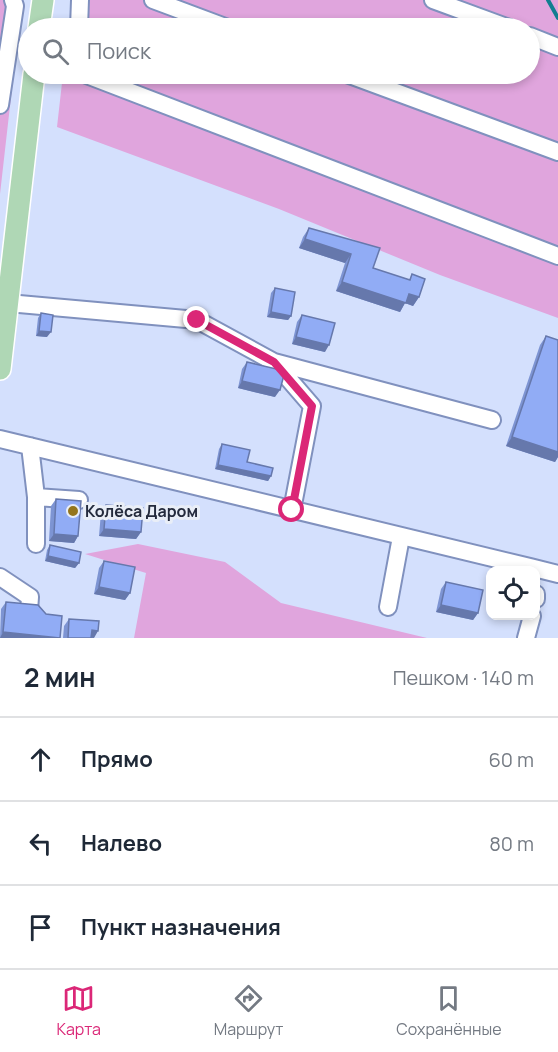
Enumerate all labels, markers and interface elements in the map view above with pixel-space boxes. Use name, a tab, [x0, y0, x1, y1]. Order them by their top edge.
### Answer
search box	[18, 18, 540, 84]
icon: search	[39, 35, 72, 68]
text: Поиск	[87, 36, 151, 66]
route end	[183, 306, 209, 332]
route start	[278, 496, 304, 522]
place label: Колёса Даром	[85, 500, 198, 522]
marker: Колёса Даром	[66, 504, 80, 518]
map controls	[486, 566, 540, 620]
button: locate	[486, 566, 540, 620]
text: 2 мин	[24, 659, 96, 695]
text: Пешком · 140 m	[393, 664, 534, 691]
icon: ahead	[24, 743, 57, 776]
text: Прямо	[81, 744, 153, 774]
text: 60 m	[488, 746, 534, 773]
icon: left	[24, 827, 57, 860]
text: Налево	[81, 828, 162, 858]
text: 80 m	[489, 830, 534, 857]
icon: arrive	[24, 911, 57, 944]
text: Пункт назначения	[81, 912, 281, 942]
tab: Карта	[56, 982, 101, 1040]
tab: Маршрут	[214, 982, 283, 1040]
tab: Сохранённые	[396, 982, 502, 1040]

